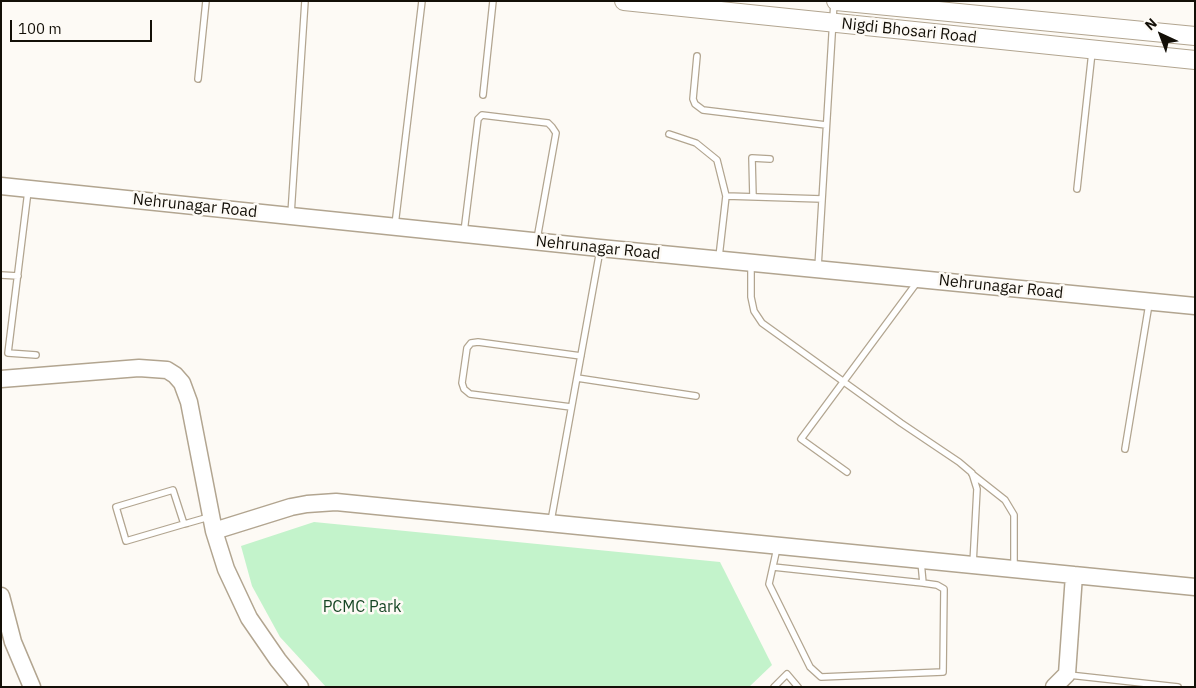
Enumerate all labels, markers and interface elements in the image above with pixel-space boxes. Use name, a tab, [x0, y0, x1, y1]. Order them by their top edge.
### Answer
scale bar	[12, 10, 155, 42]
north arrow	[1136, 10, 1186, 60]
street label: Nigdi Bhosari Road	[840, 14, 978, 48]
text: N	[1141, 14, 1161, 34]
text: 100 m	[18, 19, 62, 38]
street label: Nehrunagar Road	[132, 190, 258, 222]
street label: Nehrunagar Road	[535, 232, 661, 264]
street label: Nehrunagar Road	[938, 271, 1064, 303]
park label: PCMC Park	[323, 597, 401, 617]

